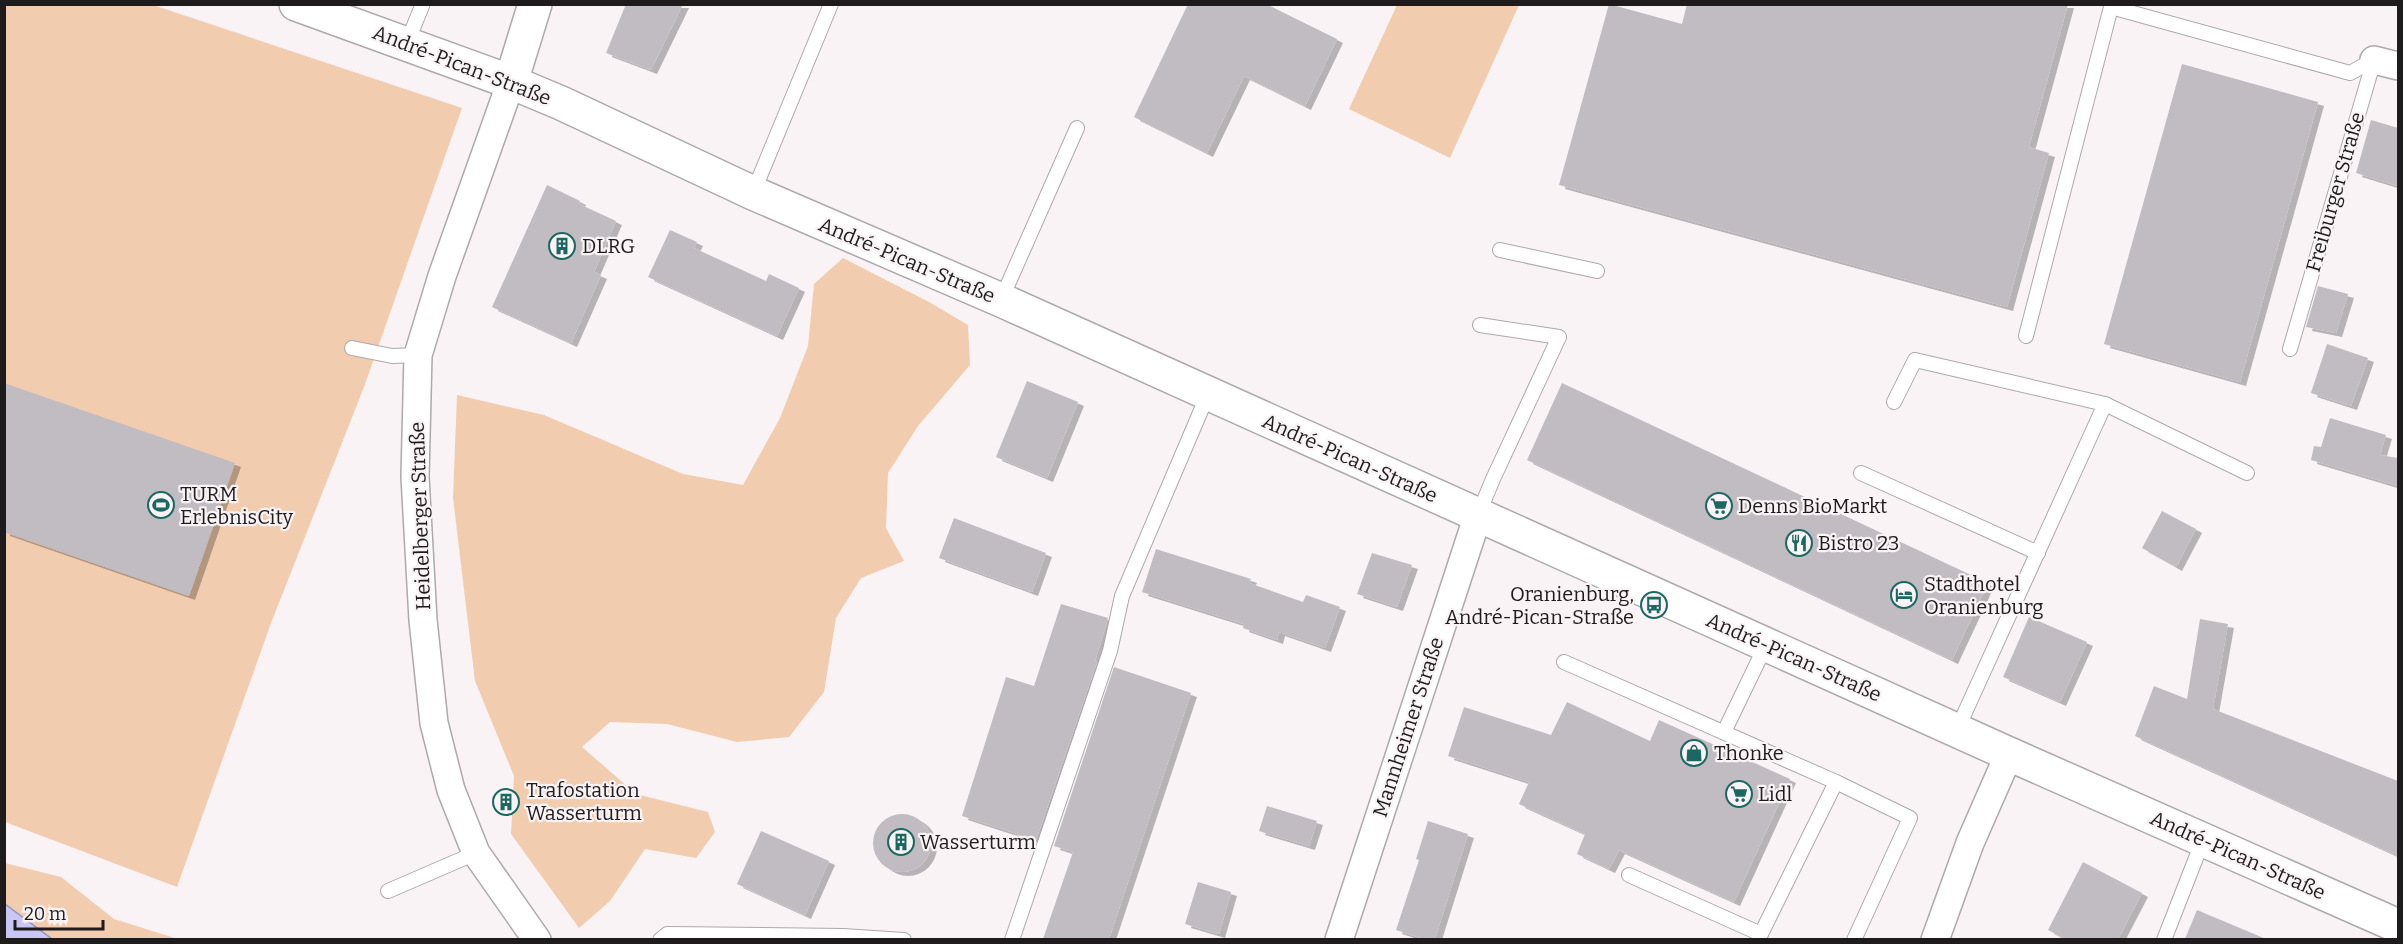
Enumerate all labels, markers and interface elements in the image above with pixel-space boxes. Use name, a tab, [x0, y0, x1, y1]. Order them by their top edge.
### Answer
street label: André-Pican-Straße	[369, 20, 555, 110]
street label: Freiburger Straße	[2301, 109, 2369, 275]
street label: André-Pican-Straße	[815, 212, 999, 308]
building icon: DLRG	[547, 231, 577, 261]
place label: DLRG	[582, 234, 635, 258]
street label: André-Pican-Straße	[1259, 409, 1441, 507]
street label: Heidelberger Straße	[405, 421, 435, 611]
place label: TURM ErlebnisCity	[180, 482, 293, 529]
sports icon: TURM ErlebnisCity	[146, 490, 176, 520]
supermarket icon: Denns BioMarkt	[1704, 491, 1734, 521]
place label: Denns BioMarkt	[1738, 494, 1887, 518]
restaurant icon: Bistro 23	[1784, 528, 1814, 558]
place label: Bistro 23	[1818, 531, 1899, 555]
place label: Stadthotel Oranienburg	[1924, 572, 2044, 619]
hotel icon: Stadthotel Oranienburg	[1889, 580, 1919, 610]
place label: Oranienburg, André-Pican-Straße	[1445, 582, 1634, 629]
bus stop icon: Oranienburg, André-Pican-Straße	[1639, 590, 1669, 620]
street label: André-Pican-Straße	[1703, 608, 1885, 706]
street label: Mannheimer Straße	[1368, 634, 1448, 820]
shop icon: Thonke	[1679, 738, 1709, 768]
place label: Thonke	[1714, 741, 1784, 765]
place label: Trafostation Wasserturm	[526, 778, 642, 825]
supermarket icon: Lidl	[1724, 779, 1754, 809]
place label: Lidl	[1758, 782, 1793, 806]
building icon: Trafostation Wasserturm	[491, 787, 521, 817]
street label: André-Pican-Straße	[2147, 806, 2329, 904]
building icon: Wasserturm	[886, 827, 916, 857]
place label: Wasserturm	[920, 830, 1036, 854]
scale bar	[15, 893, 104, 931]
text: 20 m	[24, 903, 66, 925]

